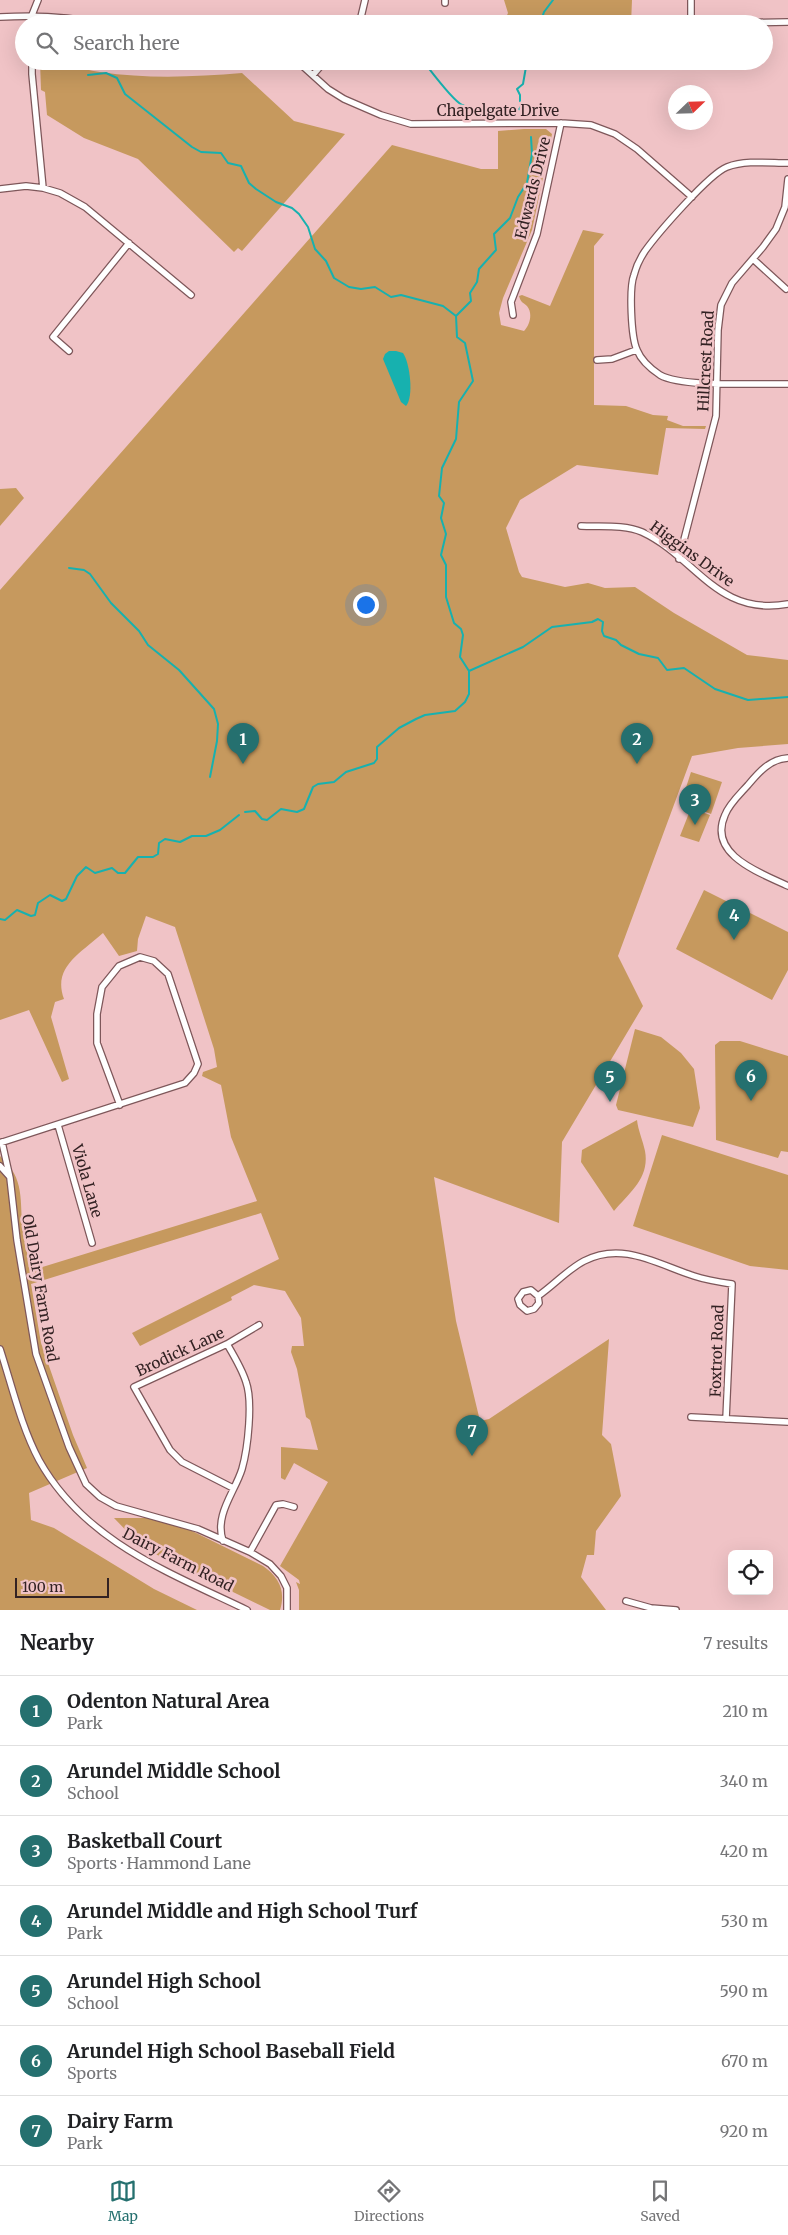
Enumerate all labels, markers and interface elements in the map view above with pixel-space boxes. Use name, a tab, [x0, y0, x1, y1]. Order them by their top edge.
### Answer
search box	[15, 15, 773, 70]
icon: search	[33, 29, 61, 57]
text: Search here	[73, 31, 180, 55]
north arrow	[668, 85, 713, 130]
street label: Chapelgate Drive	[437, 101, 559, 120]
street label: Edwards Drive	[511, 135, 554, 241]
street label: Hillcrest Road	[693, 310, 718, 412]
street label: Higgins Drive	[646, 517, 738, 591]
your location	[353, 592, 379, 618]
pin: 1	[227, 723, 259, 764]
pin: 2	[621, 723, 653, 764]
pin: 3	[679, 784, 711, 825]
pin: 4	[718, 899, 750, 940]
pin: 6	[735, 1060, 767, 1101]
pin: 5	[594, 1061, 626, 1102]
street label: Viola Lane	[68, 1141, 107, 1220]
street label: Old Dairy Farm Road	[18, 1213, 63, 1363]
street label: Foxtrot Road	[705, 1304, 728, 1398]
street label: Brodick Lane	[133, 1323, 227, 1380]
pin: 7	[456, 1415, 488, 1456]
street label: Dairy Farm Road	[120, 1523, 237, 1596]
map controls	[728, 1550, 773, 1595]
button: locate	[728, 1550, 773, 1595]
scale bar	[15, 1575, 109, 1598]
text: 100 m	[22, 1578, 63, 1596]
text: Nearby	[20, 1629, 94, 1656]
text: 7 results	[703, 1633, 768, 1653]
text: Odenton Natural Area	[67, 1689, 270, 1713]
text: 1	[32, 1701, 40, 1721]
text: 210 m	[723, 1701, 768, 1721]
text: Park	[67, 1713, 103, 1733]
text: Arundel Middle School	[67, 1759, 280, 1783]
text: 2	[31, 1771, 41, 1791]
text: 340 m	[719, 1771, 768, 1791]
text: School	[67, 1783, 119, 1803]
text: Basketball Court	[67, 1829, 222, 1853]
text: 3	[31, 1841, 41, 1861]
text: 420 m	[720, 1841, 768, 1861]
text: Sports · Hammond Lane	[67, 1853, 251, 1873]
text: Arundel Middle and High School Turf	[67, 1899, 417, 1923]
text: 4	[31, 1911, 41, 1931]
text: 530 m	[720, 1911, 768, 1931]
text: Park	[67, 1923, 103, 1943]
text: Arundel High School	[67, 1969, 261, 1993]
text: 5	[31, 1981, 41, 2001]
text: 590 m	[719, 1981, 768, 2001]
text: School	[67, 1993, 119, 2013]
text: Arundel High School Baseball Field	[67, 2039, 395, 2063]
text: 6	[31, 2051, 41, 2071]
text: 670 m	[721, 2051, 768, 2071]
text: Sports	[67, 2063, 117, 2083]
text: Dairy Farm	[67, 2109, 173, 2133]
text: 7	[31, 2121, 41, 2141]
text: 920 m	[720, 2121, 768, 2141]
text: Park	[67, 2133, 103, 2153]
tab: Map	[108, 2177, 138, 2225]
tab: Directions	[354, 2177, 424, 2225]
tab: Saved	[640, 2177, 680, 2225]

